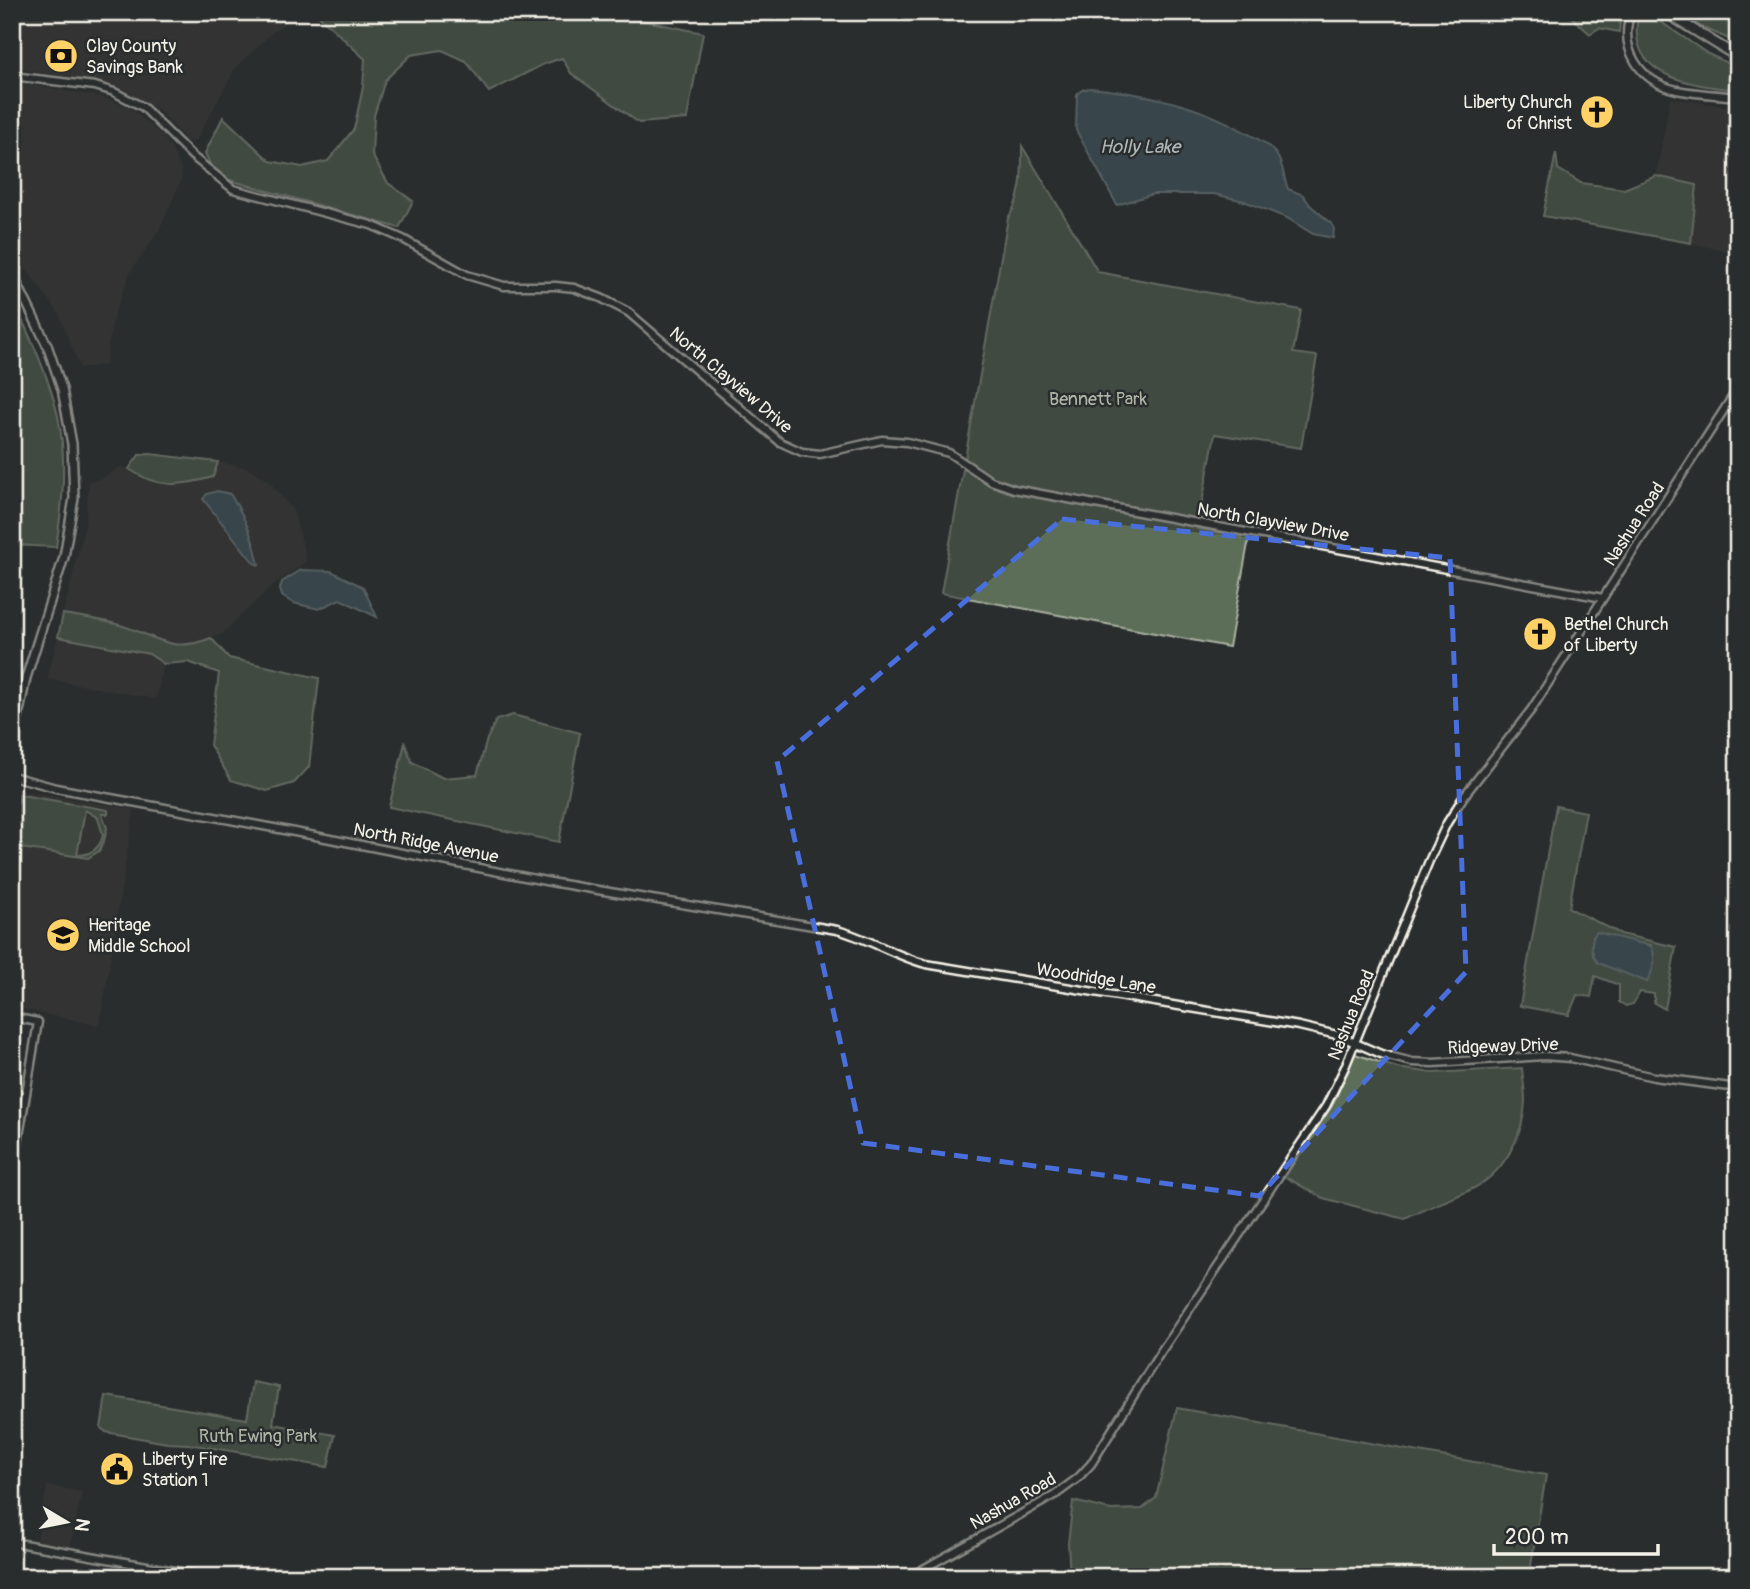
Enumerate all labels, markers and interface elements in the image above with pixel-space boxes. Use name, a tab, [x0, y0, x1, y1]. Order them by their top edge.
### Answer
place label: Clay County Savings Bank	[86, 35, 183, 79]
bank icon: Clay County Savings Bank	[42, 37, 80, 75]
place label: Liberty Church of Christ	[1463, 91, 1573, 135]
church icon: Liberty Church of Christ	[1578, 93, 1616, 131]
water label: Holly Lake	[1100, 135, 1182, 159]
street label: North Clayview Drive	[664, 322, 797, 439]
park label: Bennett Park	[1049, 388, 1147, 411]
street label: Nashua Road	[1599, 478, 1670, 571]
street label: North Clayview Drive	[1195, 498, 1351, 547]
place label: Bethel Church of Liberty	[1564, 613, 1668, 657]
church icon: Bethel Church of Liberty	[1521, 615, 1559, 653]
street label: North Ridge Avenue	[351, 818, 501, 869]
place label: Heritage Middle School	[88, 914, 191, 958]
school or university icon: Heritage Middle School	[44, 916, 82, 954]
street label: Woodridge Lane	[1034, 958, 1157, 999]
street label: Nashua Road	[1323, 967, 1380, 1064]
street label: Ridgeway Drive	[1447, 1033, 1559, 1060]
park label: Ruth Ewing Park	[199, 1425, 318, 1448]
place label: Liberty Fire Station 1	[142, 1448, 227, 1492]
public building icon: Liberty Fire Station 1	[98, 1450, 136, 1488]
street label: Nashua Road	[966, 1468, 1060, 1535]
north arrow	[32, 1488, 102, 1558]
scale bar	[1494, 1512, 1659, 1556]
text: N	[69, 1516, 95, 1533]
text: 200 m	[1505, 1524, 1569, 1551]

